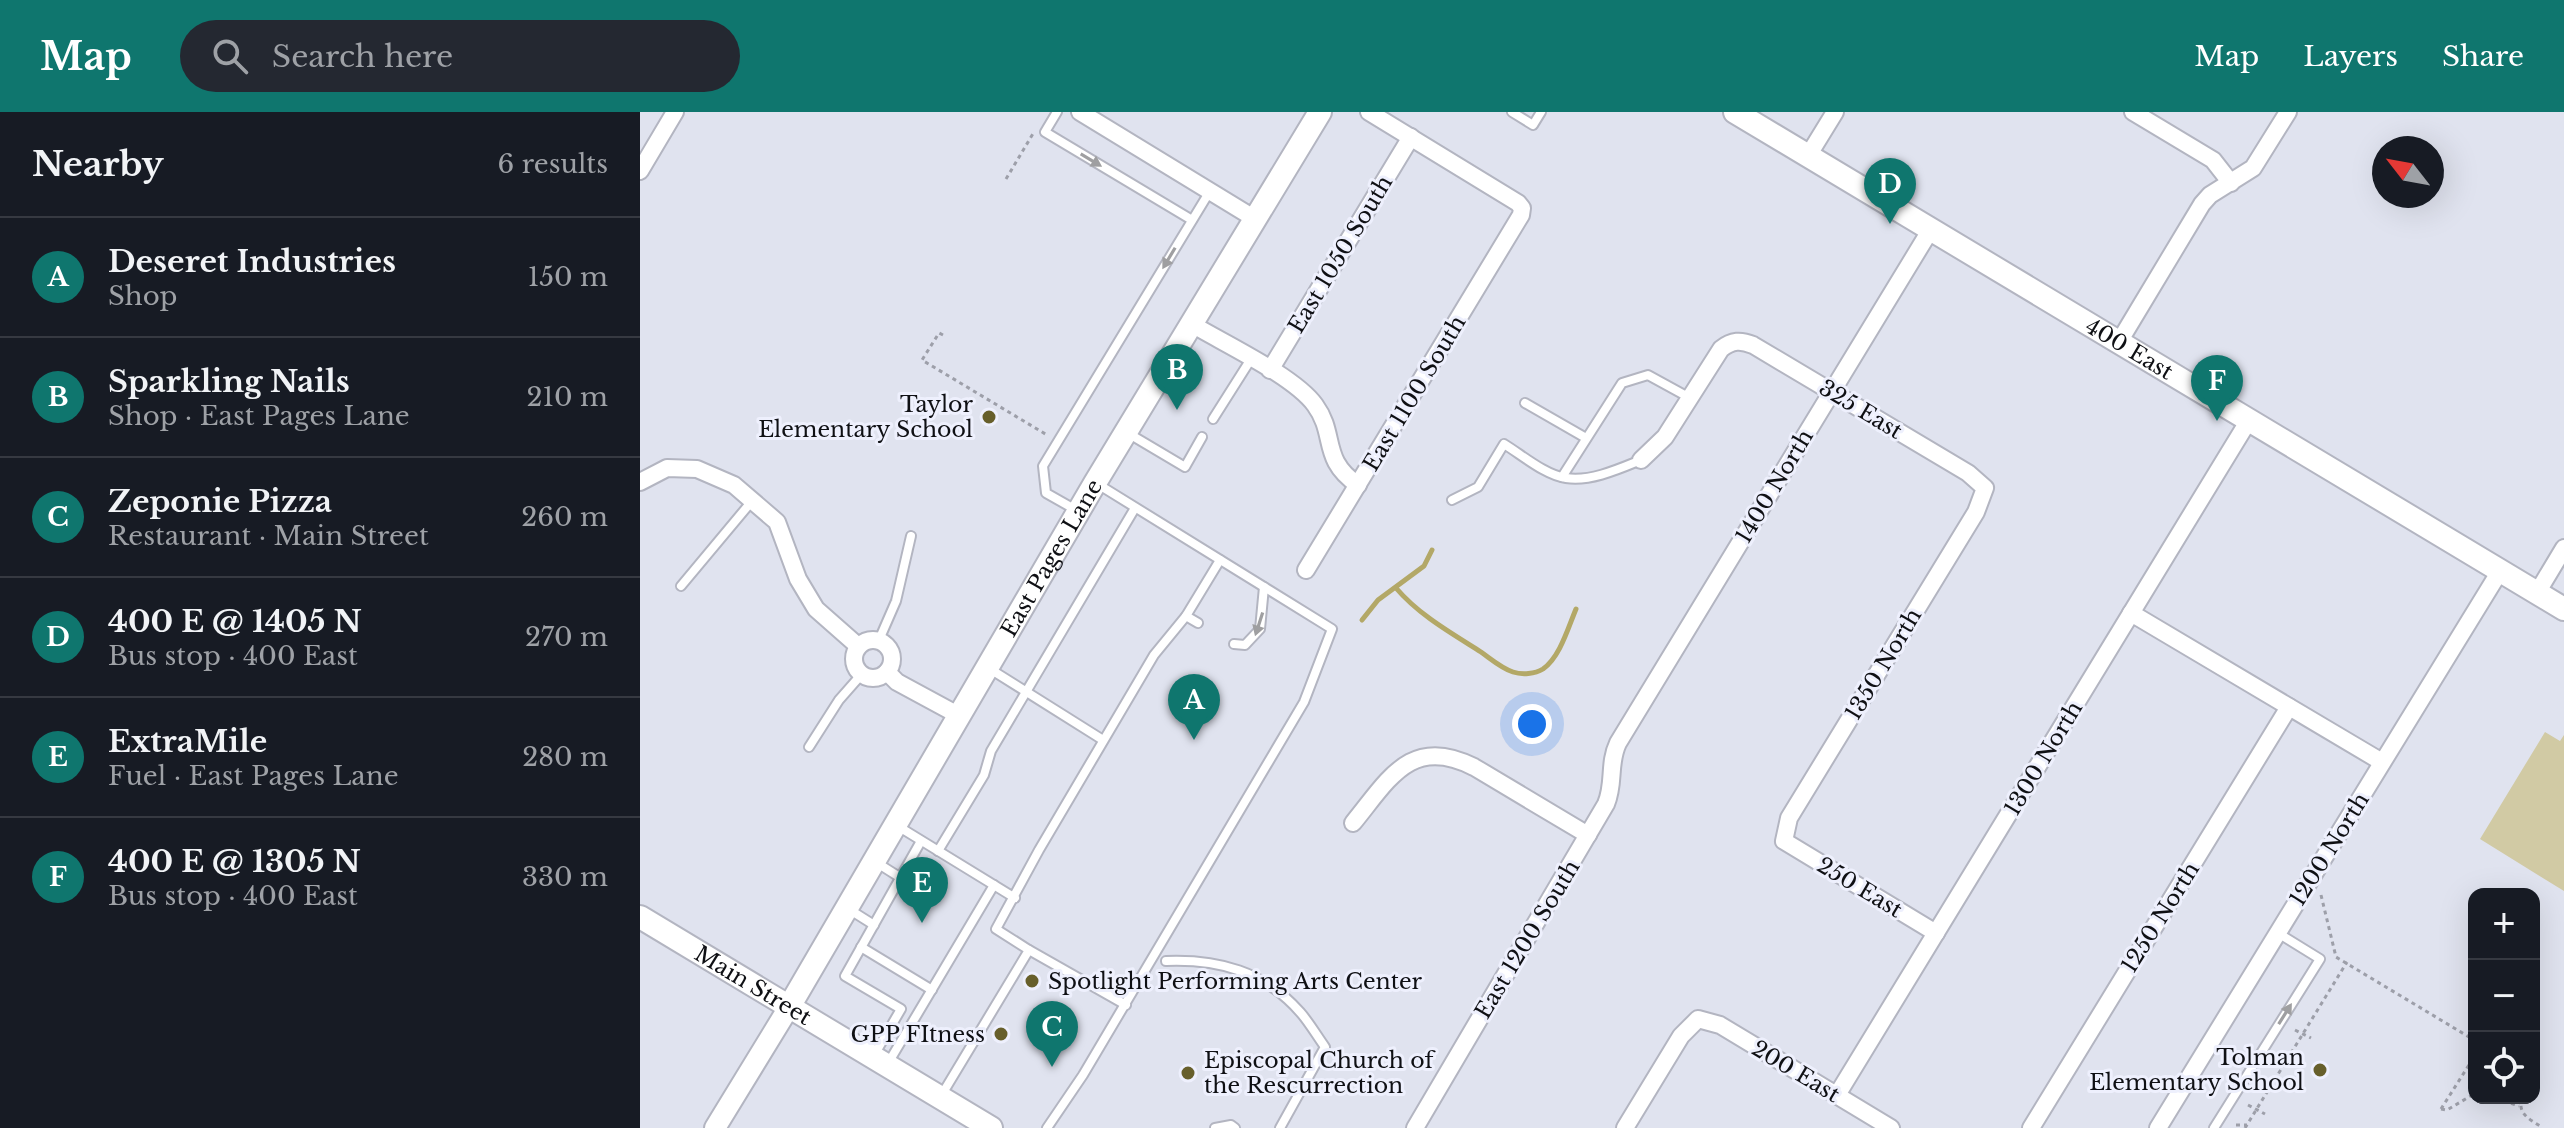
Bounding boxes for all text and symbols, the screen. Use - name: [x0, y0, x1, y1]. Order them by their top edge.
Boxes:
- search box: [180, 20, 740, 92]
- text: Map: [40, 33, 132, 80]
- icon: search: [208, 34, 252, 78]
- text: Search here: [272, 38, 453, 75]
- text: Map: [2194, 39, 2259, 74]
- text: Layers: [2303, 39, 2398, 74]
- text: Share: [2442, 39, 2524, 74]
- north arrow: [2372, 136, 2444, 208]
- text: Nearby: [32, 143, 164, 185]
- text: 6 results: [497, 148, 608, 180]
- one-way arrow: [1080, 153, 1103, 167]
- pin: D: [1864, 158, 1916, 224]
- street label: East 1050 South: [1283, 170, 1398, 338]
- text: Deseret Industries: [108, 243, 396, 280]
- one-way arrow: [1163, 247, 1177, 269]
- text: A: [47, 261, 69, 293]
- text: 150 m: [528, 261, 608, 293]
- text: Shop: [108, 280, 177, 312]
- street label: East 1100 South: [1357, 310, 1472, 476]
- street label: 400 East: [2081, 312, 2178, 386]
- pin: B: [1151, 344, 1203, 410]
- pin: F: [2191, 355, 2243, 421]
- text: Sparkling Nails: [108, 363, 350, 400]
- street label: 325 East: [1814, 374, 1908, 445]
- text: B: [48, 381, 68, 413]
- text: 210 m: [526, 381, 608, 413]
- place label: Taylor Elementary School: [758, 391, 974, 443]
- text: Shop · East Pages Lane: [108, 400, 410, 432]
- marker: Taylor Elementary School: [980, 408, 998, 426]
- street label: 1400 North: [1730, 424, 1819, 548]
- street label: East Pages Lane: [995, 475, 1108, 642]
- text: Zeponie Pizza: [108, 483, 332, 520]
- text: C: [47, 501, 69, 533]
- text: 260 m: [521, 501, 608, 533]
- text: Restaurant · Main Street: [108, 520, 429, 552]
- text: 400 E @ 1405 N: [108, 603, 362, 640]
- street label: 1350 North: [1840, 604, 1927, 725]
- one-way arrow: [1252, 612, 1265, 636]
- text: D: [46, 621, 70, 653]
- text: 270 m: [525, 621, 608, 653]
- text: Bus stop · 400 East: [108, 640, 358, 672]
- pin: A: [1168, 674, 1220, 740]
- street label: 1300 North: [1999, 696, 2088, 820]
- your location: [1512, 704, 1552, 744]
- text: ExtraMile: [108, 723, 267, 760]
- text: E: [48, 741, 68, 773]
- text: 280 m: [522, 741, 608, 773]
- text: Fuel · East Pages Lane: [108, 760, 399, 792]
- street label: 1200 North: [2284, 788, 2375, 911]
- text: 400 E @ 1305 N: [108, 843, 361, 880]
- street label: 250 East: [1812, 852, 1908, 924]
- street label: East 1200 South: [1469, 855, 1586, 1024]
- pin: E: [896, 857, 948, 923]
- street label: 1250 North: [2116, 857, 2205, 978]
- text: F: [49, 861, 67, 893]
- text: 330 m: [522, 861, 608, 893]
- text: Bus stop · 400 East: [108, 880, 358, 912]
- map controls: [2468, 888, 2540, 1104]
- button: +: [2468, 888, 2540, 960]
- street label: Main Street: [690, 940, 817, 1031]
- button: −: [2468, 960, 2540, 1032]
- place label: Spotlight Performing Arts Center: [1048, 968, 1423, 995]
- marker: Spotlight Performing Arts Center: [1023, 972, 1041, 990]
- pin: C: [1026, 1001, 1078, 1067]
- one-way arrow: [2278, 1003, 2292, 1025]
- place label: GPP FItness: [850, 1021, 985, 1048]
- marker: GPP FItness: [992, 1025, 1010, 1043]
- button: locate: [2468, 1032, 2540, 1104]
- street label: 200 East: [1747, 1035, 1845, 1109]
- place label: Tolman Elementary School: [2089, 1044, 2304, 1096]
- place label: Episcopal Church of the Rescurrection: [1204, 1047, 1437, 1099]
- marker: Tolman Elementary School: [2311, 1061, 2329, 1079]
- marker: Episcopal Church of the Rescurrection: [1179, 1064, 1197, 1082]

